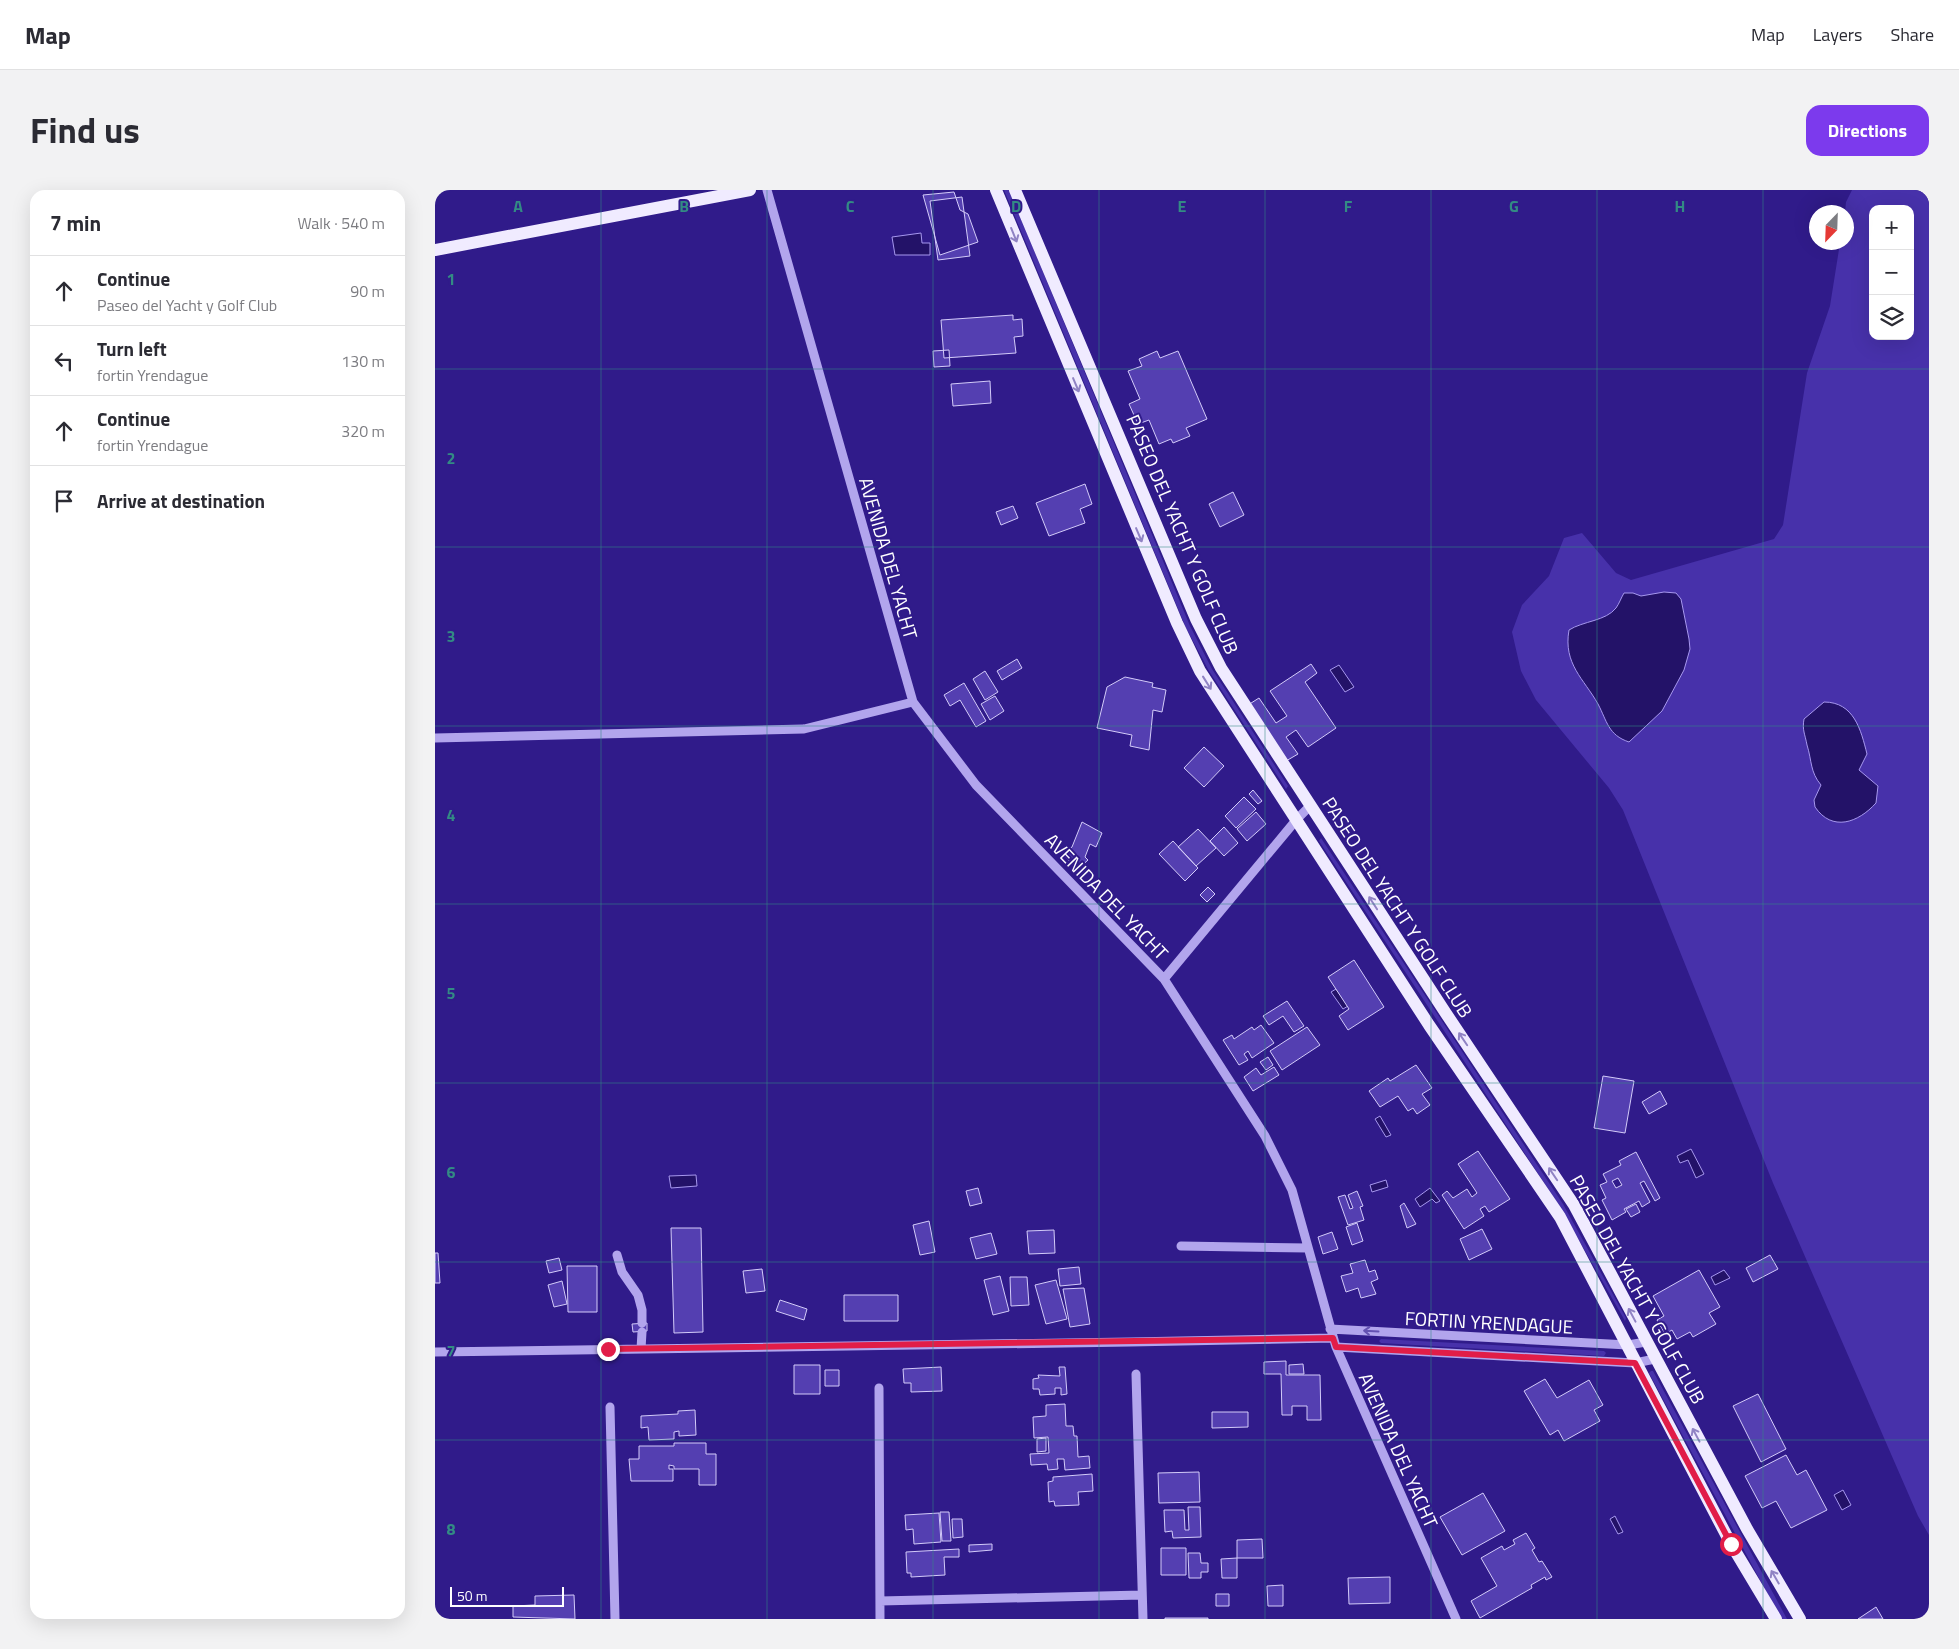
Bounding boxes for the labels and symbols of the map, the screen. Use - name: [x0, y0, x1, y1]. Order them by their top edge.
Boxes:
- text: A: [513, 194, 523, 218]
- text: B: [679, 194, 689, 218]
- text: C: [846, 194, 855, 218]
- text: D: [1011, 194, 1021, 218]
- text: E: [1178, 194, 1187, 218]
- text: F: [1344, 194, 1353, 218]
- text: G: [1509, 194, 1519, 218]
- text: H: [1675, 194, 1685, 218]
- north arrow: [1809, 205, 1854, 250]
- one-way arrow: [1010, 227, 1019, 242]
- text: 1: [447, 267, 455, 291]
- one-way arrow: [1072, 377, 1081, 392]
- street label: PASEO DEL YACHT Y GOLF CLUB: [1119, 410, 1247, 658]
- text: 2: [447, 446, 455, 470]
- street label: AVENIDA DEL YACHT: [852, 474, 926, 642]
- one-way arrow: [1135, 527, 1145, 542]
- text: 3: [447, 624, 455, 648]
- one-way arrow: [1202, 675, 1212, 689]
- street label: PASEO DEL YACHT Y GOLF CLUB: [1316, 791, 1480, 1023]
- text: 4: [447, 803, 456, 827]
- street label: AVENIDA DEL YACHT: [1039, 826, 1175, 966]
- one-way arrow: [1368, 896, 1378, 910]
- text: 5: [447, 981, 456, 1005]
- one-way arrow: [1458, 1032, 1468, 1046]
- text: 6: [447, 1160, 456, 1184]
- one-way arrow: [1548, 1167, 1558, 1181]
- street label: PASEO DEL YACHT Y GOLF CLUB: [1563, 1169, 1713, 1409]
- street label: FORTIN YRENDAGUE: [1404, 1303, 1574, 1341]
- one-way arrow: [1627, 1308, 1637, 1323]
- one-way arrow: [1363, 1327, 1379, 1336]
- route end: [597, 1338, 620, 1361]
- text: 7: [447, 1339, 455, 1363]
- street label: AVENIDA DEL YACHT: [1352, 1368, 1446, 1532]
- one-way arrow: [1691, 1428, 1700, 1443]
- text: 8: [447, 1517, 456, 1541]
- route start: [1720, 1533, 1743, 1556]
- one-way arrow: [1770, 1569, 1780, 1584]
- scale bar: [450, 1584, 564, 1607]

